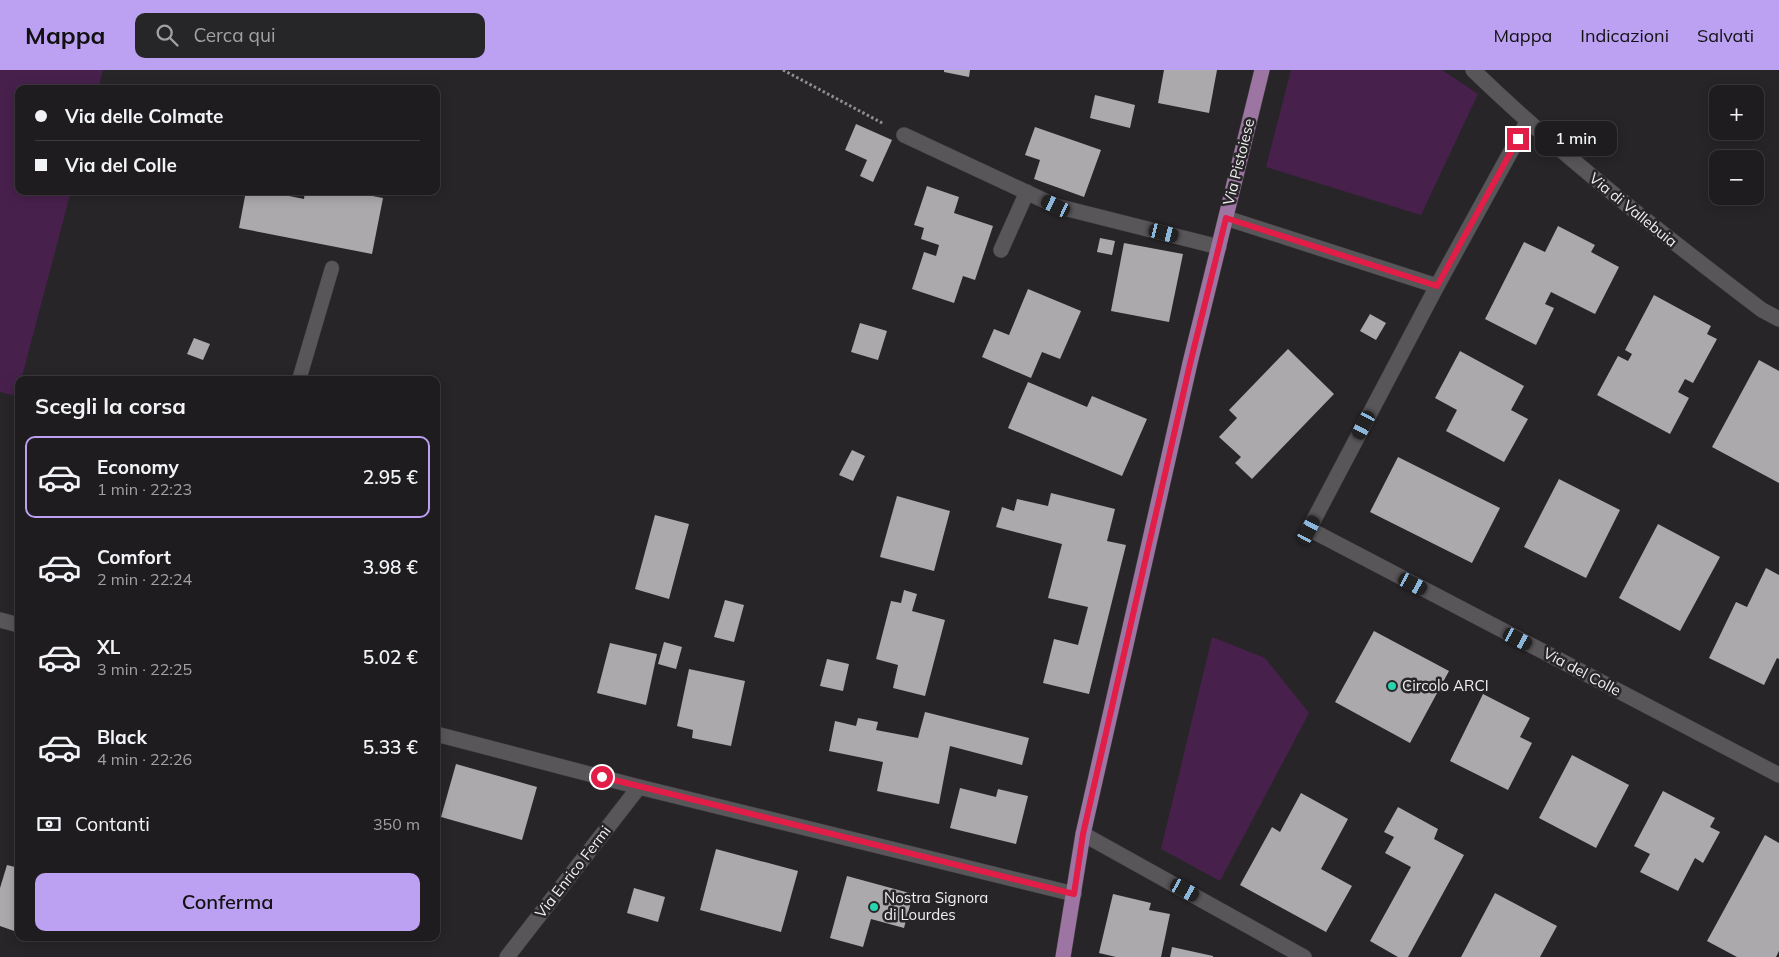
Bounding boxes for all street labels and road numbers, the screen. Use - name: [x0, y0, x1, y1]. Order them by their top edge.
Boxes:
- street label: Via Pistoiese: [1219, 117, 1258, 207]
- street label: Via di Vallebuia: [1586, 168, 1681, 251]
- street label: Via del Colle: [1540, 643, 1624, 700]
- street label: Via Enrico Fermi: [531, 822, 615, 922]

